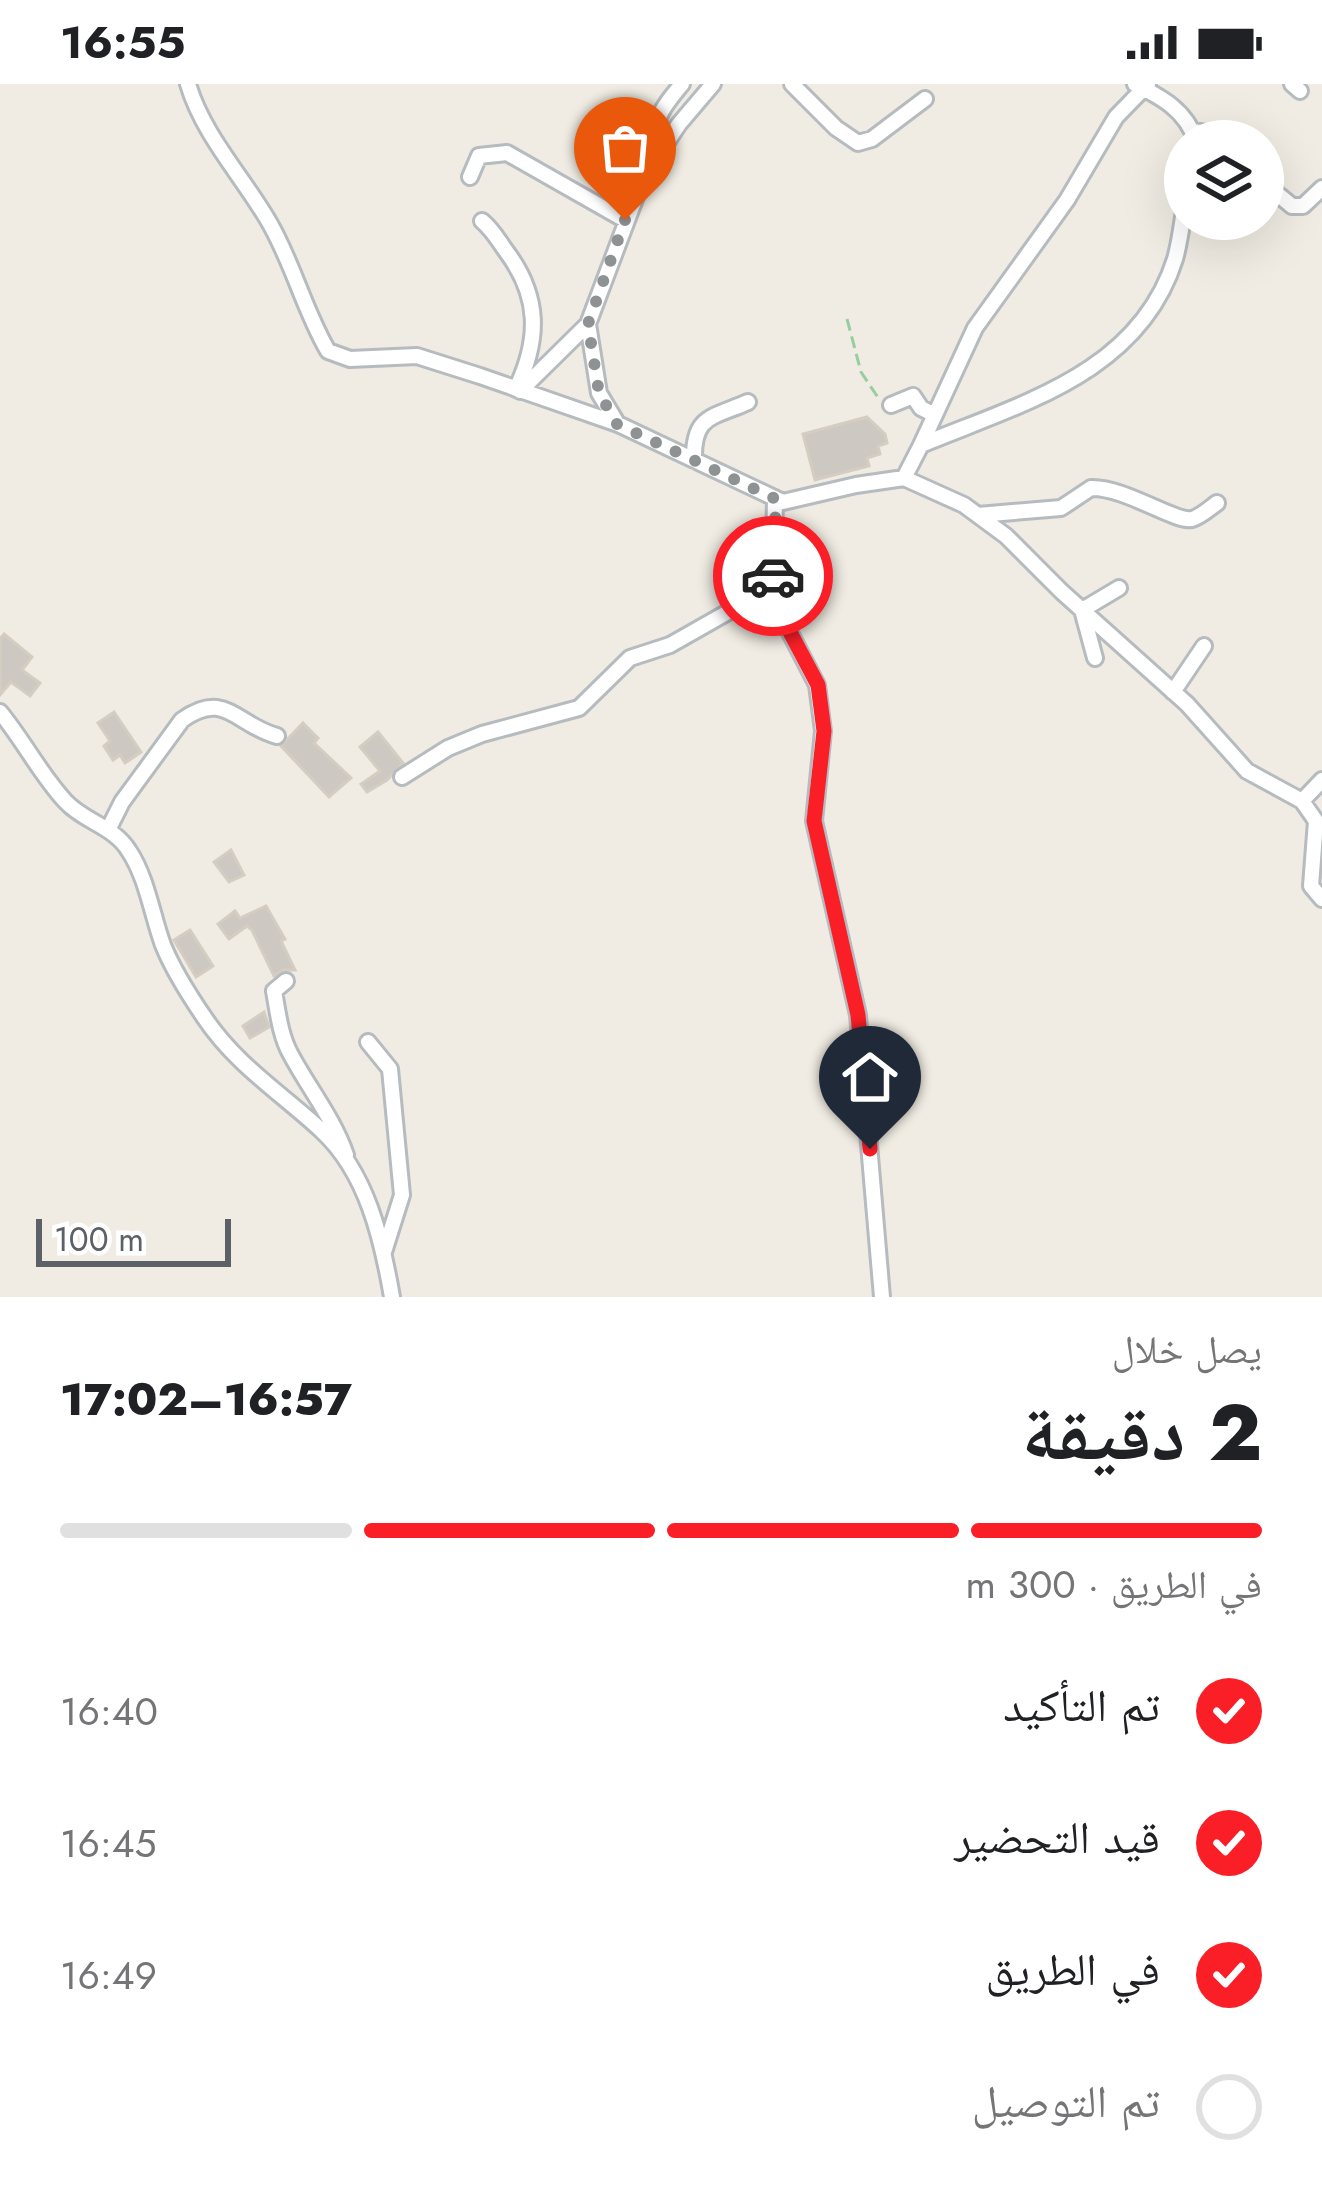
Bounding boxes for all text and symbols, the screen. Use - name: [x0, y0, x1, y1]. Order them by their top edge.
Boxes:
- text: 16:55: [60, 10, 186, 75]
- pin: [574, 97, 676, 220]
- icon: bag: [592, 115, 658, 181]
- map controls: [1164, 120, 1284, 240]
- button: layers: [1164, 120, 1284, 240]
- courier: [713, 516, 833, 636]
- icon: car: [740, 543, 806, 609]
- pin: [819, 1026, 921, 1149]
- icon: home: [837, 1044, 903, 1110]
- scale bar: [36, 1213, 231, 1266]
- text: 100 m: [54, 1216, 144, 1263]
- text: يصل خلال: [1112, 1321, 1262, 1378]
- text: 16:57–17:02: [60, 1367, 352, 1432]
- text: 2 دقيقة: [1022, 1377, 1262, 1489]
- text: في الطريق · 300 m: [966, 1556, 1262, 1613]
- text: تم التأكيد: [1003, 1673, 1160, 1738]
- icon: check: [1196, 1678, 1262, 1744]
- text: 16:40: [60, 1683, 158, 1740]
- text: قيد التحضير: [954, 1805, 1160, 1870]
- icon: check: [1196, 1810, 1262, 1876]
- text: 16:45: [60, 1815, 156, 1872]
- text: في الطريق: [986, 1937, 1160, 2002]
- icon: check: [1196, 1942, 1262, 2008]
- text: 16:49: [60, 1947, 157, 2004]
- text: تم التوصيل: [972, 2069, 1160, 2134]

